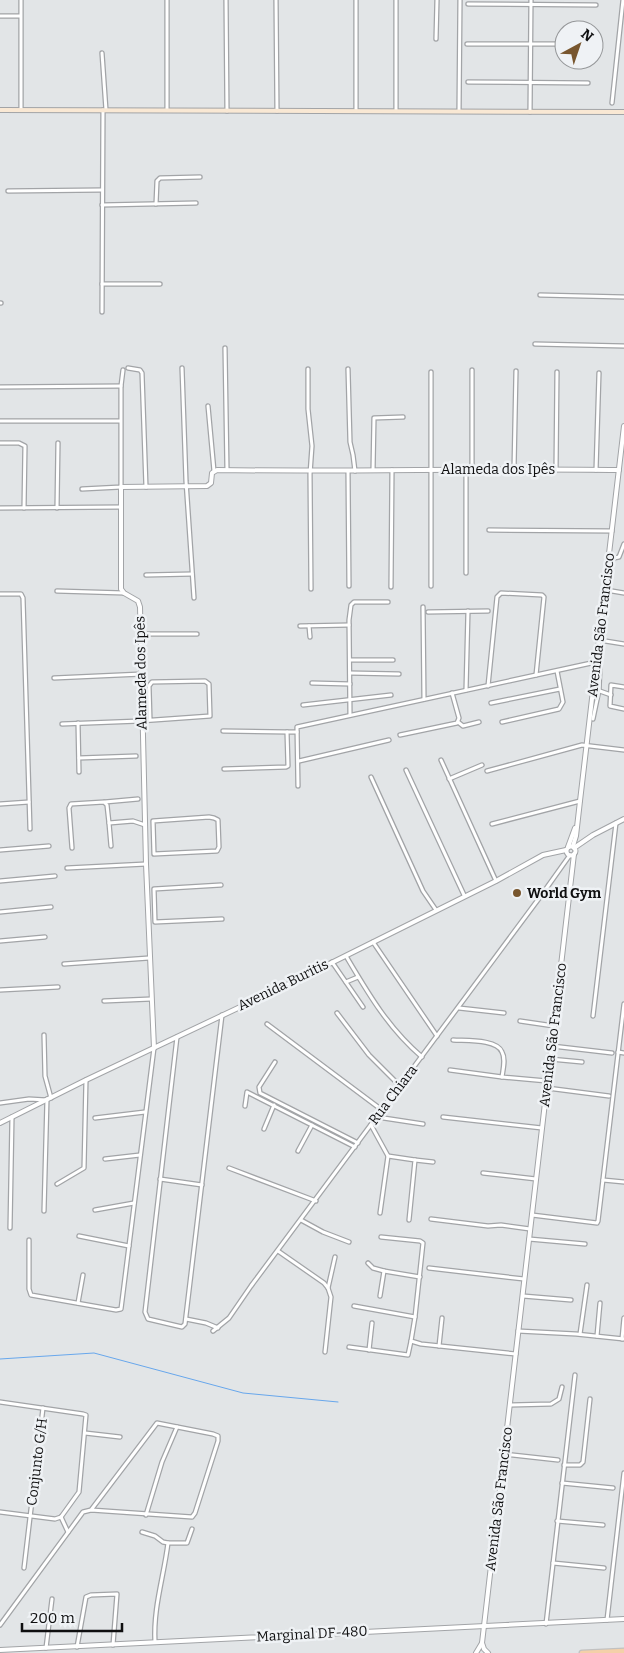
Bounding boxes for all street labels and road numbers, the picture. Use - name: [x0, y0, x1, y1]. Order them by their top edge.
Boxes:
- street label: Alameda dos Ipês: [441, 461, 555, 478]
- street label: Avenida São Francisco: [584, 552, 618, 698]
- street label: Alameda dos Ipês: [132, 616, 150, 730]
- street label: Avenida Buritis: [235, 956, 331, 1014]
- street label: Avenida São Francisco: [536, 962, 570, 1108]
- street label: Rua Chiara: [365, 1061, 421, 1128]
- street label: Conjunto G/H: [23, 1417, 51, 1507]
- street label: Avenida São Francisco: [482, 1426, 516, 1572]
- street label: Marginal DF-480: [256, 1623, 368, 1645]

